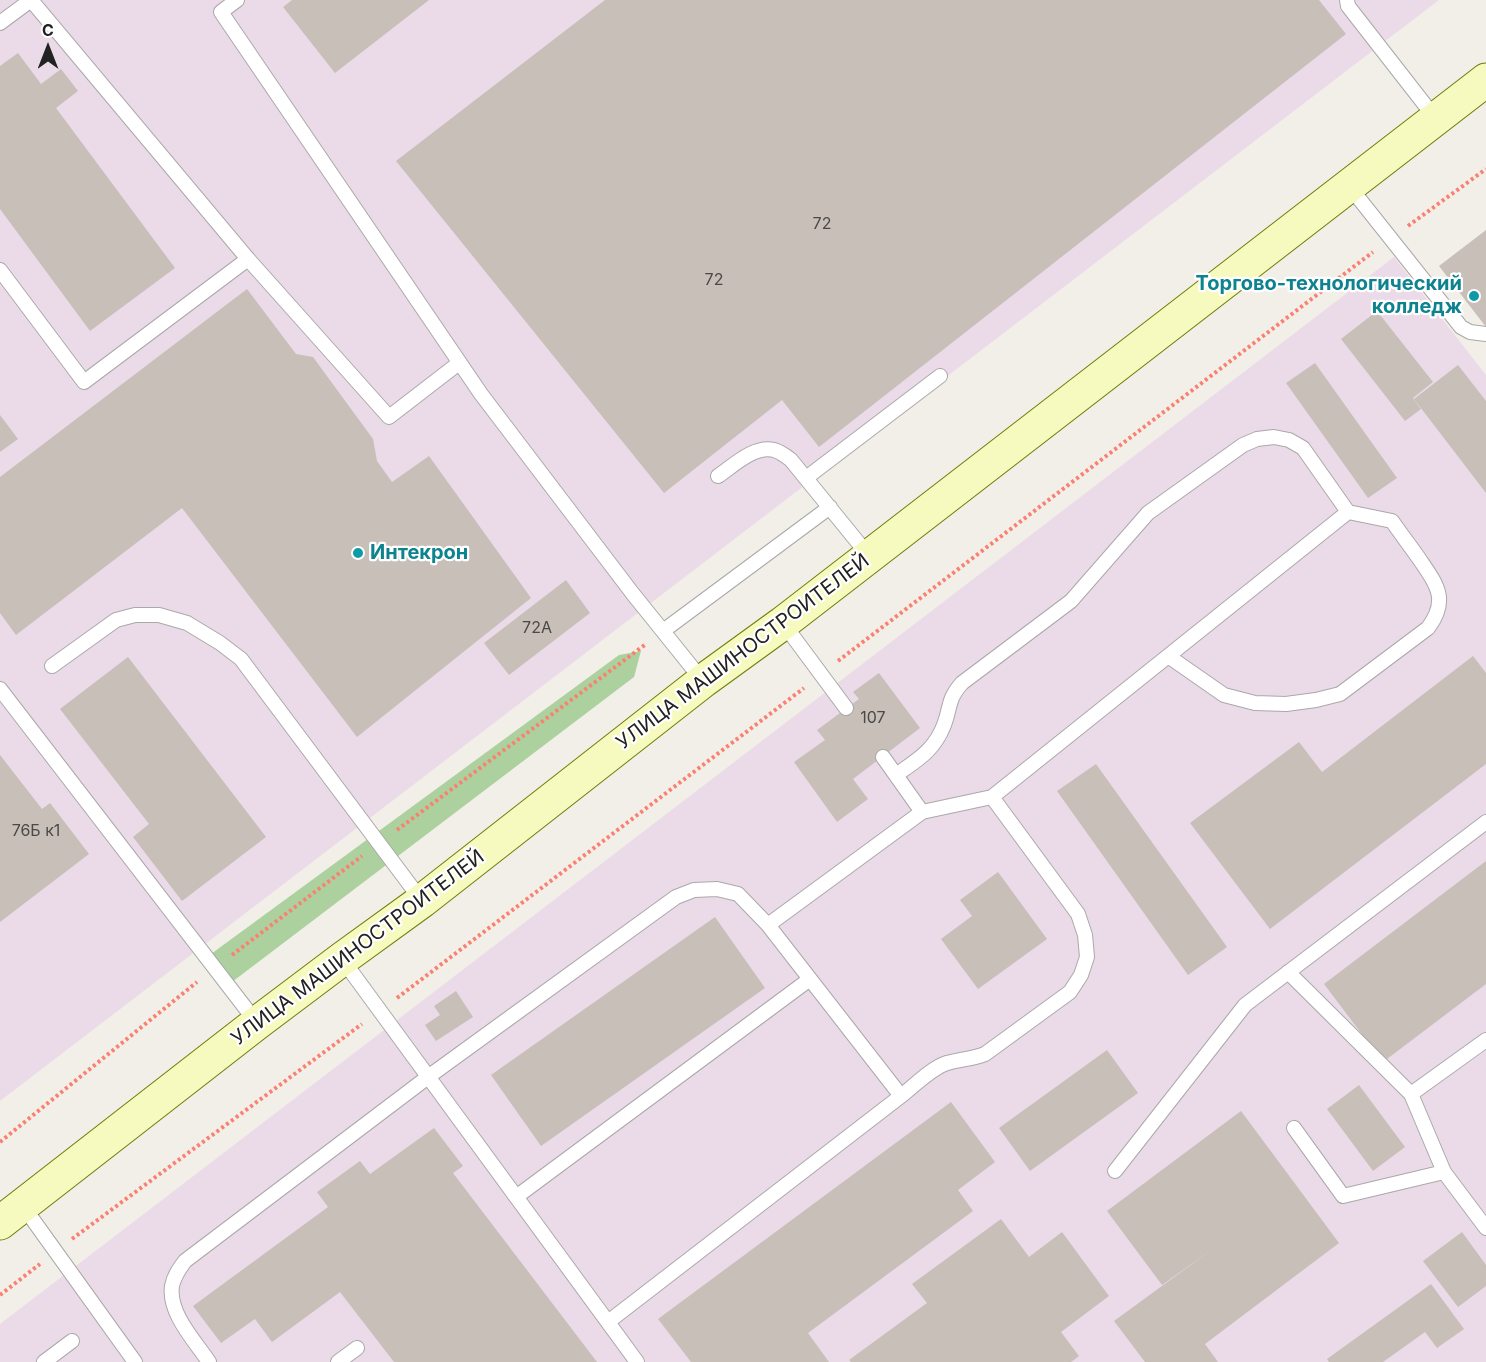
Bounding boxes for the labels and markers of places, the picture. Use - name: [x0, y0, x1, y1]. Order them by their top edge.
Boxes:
- place label: Торгово-технологический колледж: [1196, 272, 1462, 319]
- marker: Торгово-технологический колледж: [1467, 289, 1481, 303]
- place label: Интекрон: [370, 541, 468, 565]
- marker: Интекрон: [351, 546, 365, 560]

